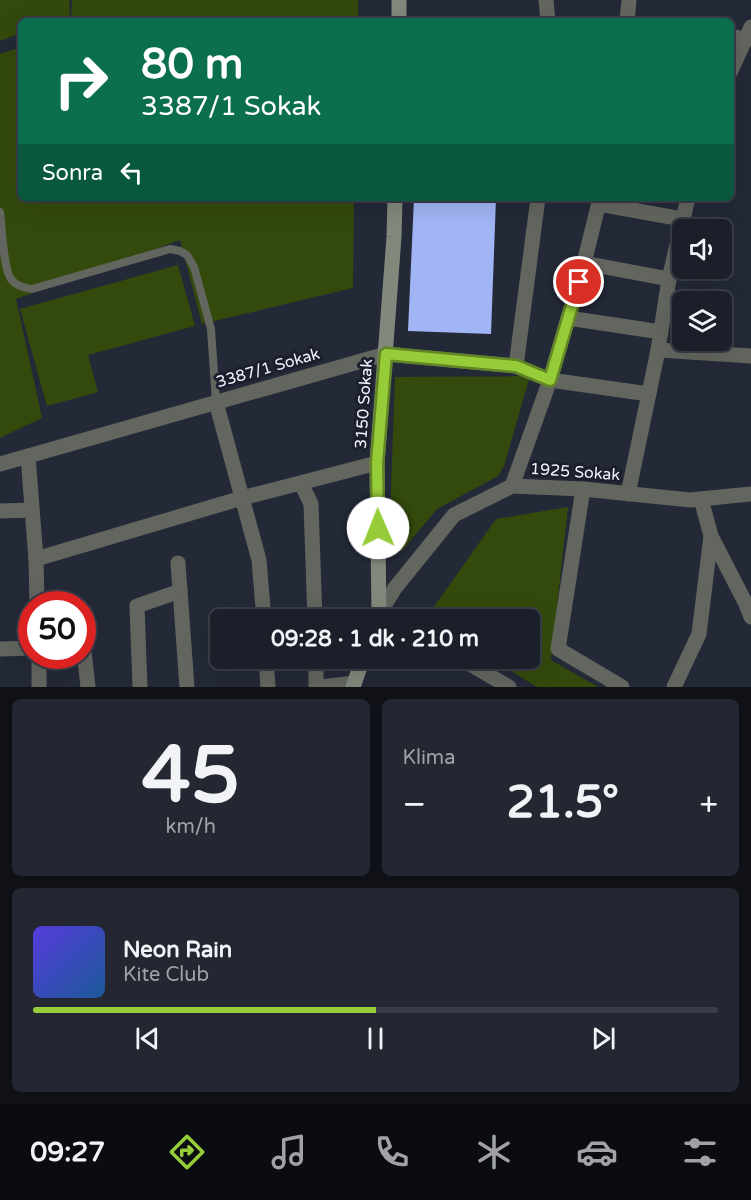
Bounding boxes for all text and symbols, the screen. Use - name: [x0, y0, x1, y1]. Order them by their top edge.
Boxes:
- text: 80 m: [141, 39, 243, 90]
- icon: right: [42, 42, 120, 120]
- text: 3387/1 Sokak: [141, 90, 321, 123]
- icon: left: [115, 156, 148, 189]
- text: Sonra: [42, 160, 103, 186]
- map controls: [672, 219, 732, 351]
- button: sound: [672, 219, 732, 279]
- pin: [553, 256, 604, 307]
- icon: arrive: [562, 265, 595, 298]
- button: layers: [672, 291, 732, 351]
- street label: 3387/1 Sokak: [214, 344, 322, 392]
- street label: 3150 Sokak: [351, 358, 377, 450]
- street label: 1925 Sokak: [529, 459, 621, 485]
- position arrow: [346, 496, 410, 560]
- speed limit sign: 50: [18, 591, 96, 669]
- text: 09:28 · 1 dk · 210 m: [271, 626, 479, 652]
- text: 45: [142, 729, 240, 823]
- text: Klima: [403, 746, 455, 770]
- text: 21.5°: [506, 776, 619, 830]
- text: −: [403, 785, 426, 824]
- text: +: [699, 785, 718, 824]
- text: km/h: [166, 815, 216, 839]
- text: Neon Rain: [123, 937, 232, 963]
- text: Kite Club: [123, 963, 209, 987]
- icon: previous: [131, 1022, 164, 1055]
- icon: pause: [359, 1022, 392, 1055]
- icon: next: [587, 1022, 620, 1055]
- icon: directions: [166, 1131, 208, 1173]
- icon: music: [268, 1131, 310, 1173]
- icon: phone: [371, 1131, 413, 1173]
- icon: climate: [473, 1131, 515, 1173]
- icon: car: [576, 1131, 618, 1173]
- icon: filters: [679, 1131, 721, 1173]
- text: 09:27: [30, 1136, 105, 1169]

